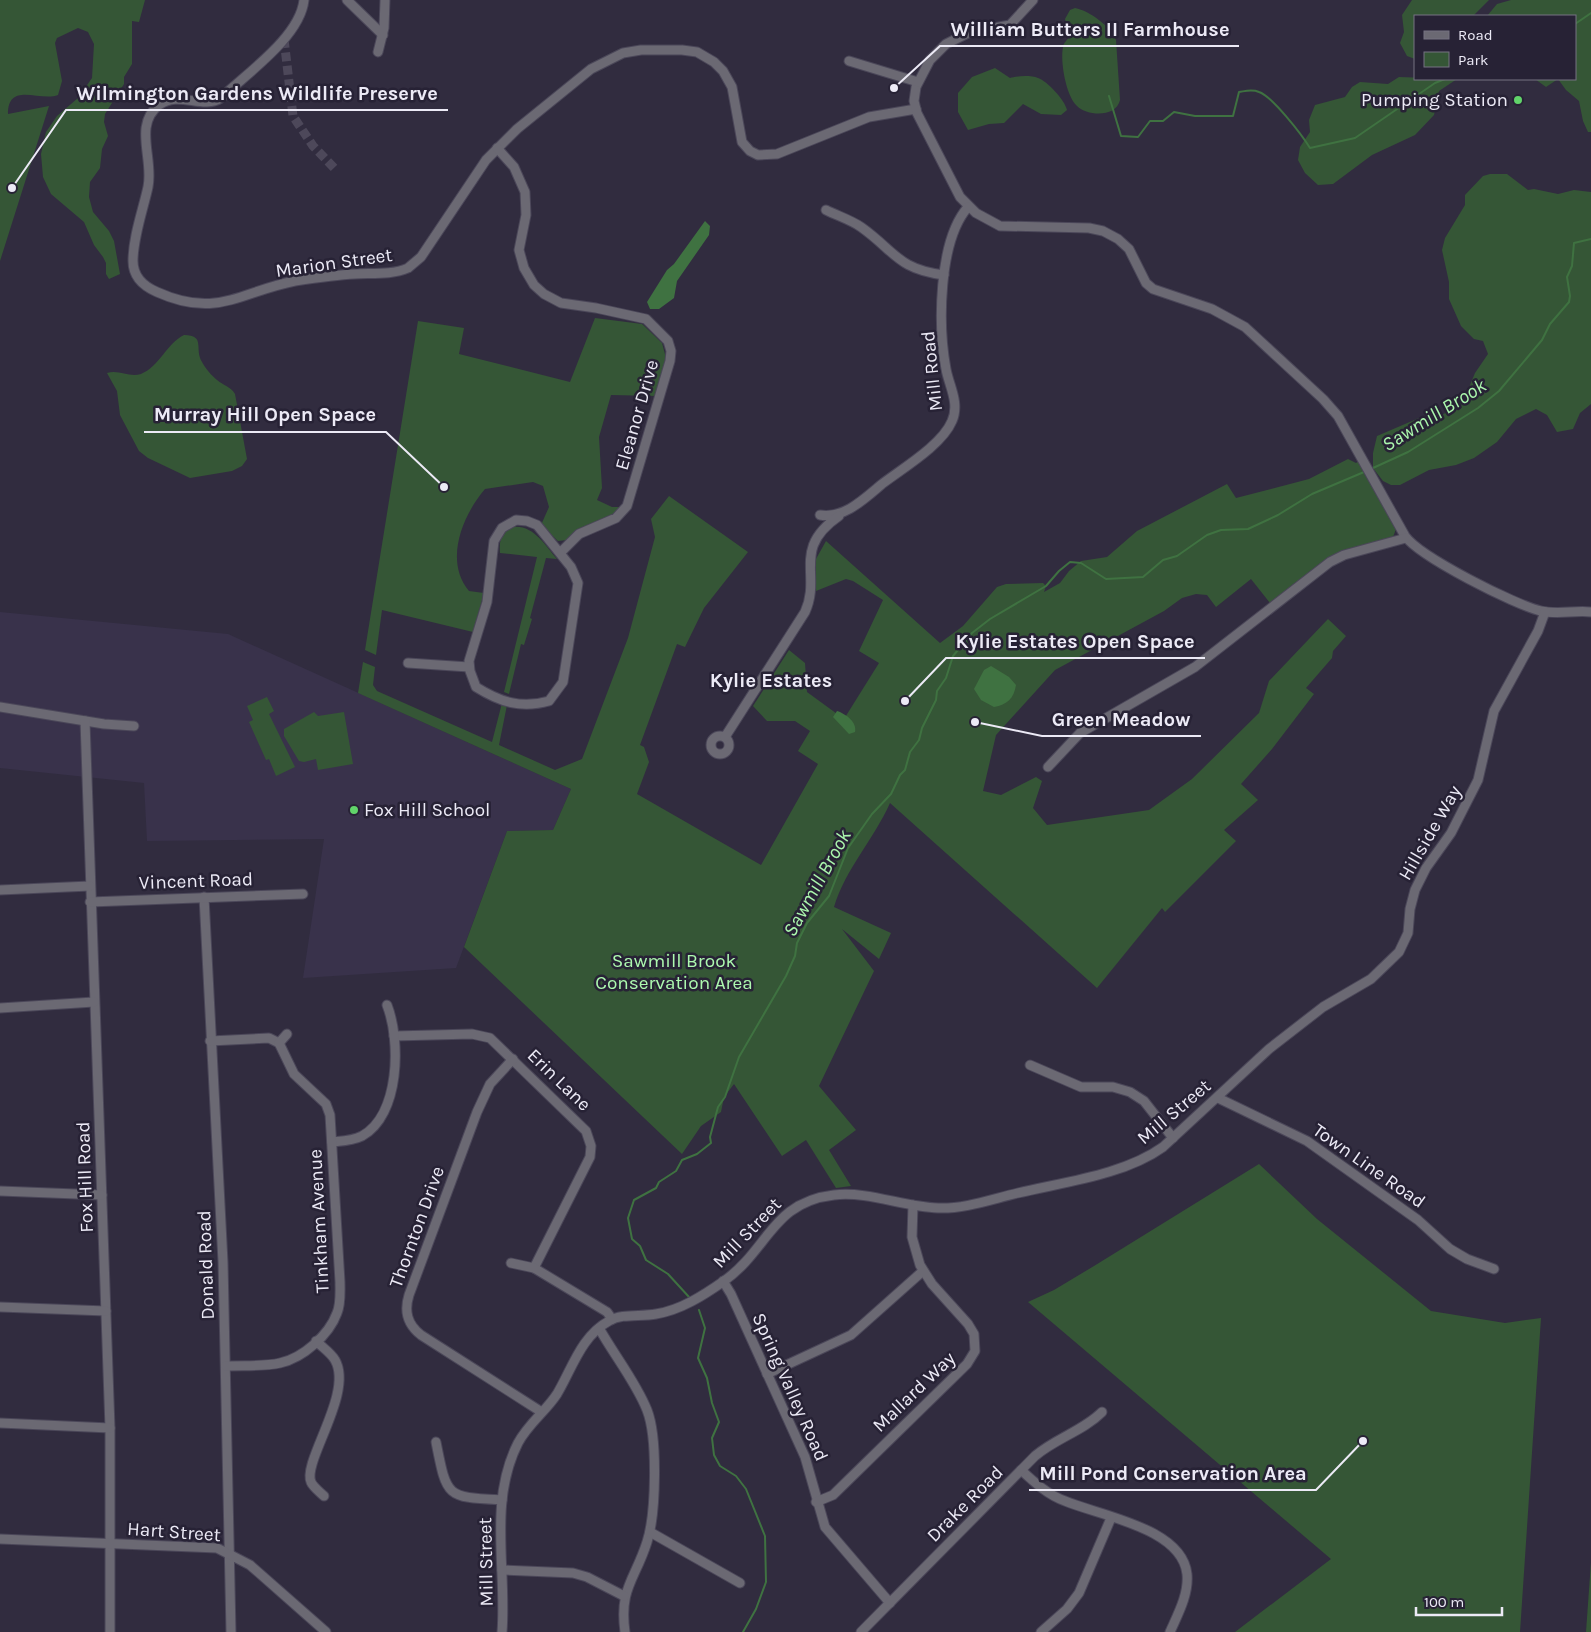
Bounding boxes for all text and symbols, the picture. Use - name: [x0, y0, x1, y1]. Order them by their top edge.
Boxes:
- callout: William Butters II Farmhouse: [940, 11, 1239, 46]
- legend: [1414, 15, 1576, 80]
- text: William Butters II Farmhouse: [951, 18, 1230, 41]
- text: Road: [1458, 26, 1493, 44]
- text: Park: [1458, 51, 1488, 69]
- callout: Wilmington Gardens Wildlife Preserve: [66, 75, 448, 110]
- text: Wilmington Gardens Wildlife Preserve: [76, 82, 438, 105]
- place label: Pumping Station: [1361, 89, 1508, 111]
- marker: Pumping Station: [1512, 94, 1524, 106]
- street label: Marion Street: [274, 244, 394, 282]
- street label: Mill Road: [917, 330, 947, 412]
- street label: Eleanor Drive: [611, 357, 663, 473]
- water label: Sawmill Brook: [1378, 373, 1491, 456]
- callout: Murray Hill Open Space: [144, 397, 386, 432]
- text: Murray Hill Open Space: [154, 403, 376, 426]
- callout: Kylie Estates Open Space: [946, 623, 1205, 658]
- text: Kylie Estates Open Space: [955, 630, 1195, 653]
- district label: Kylie Estates: [710, 669, 832, 692]
- callout: Green Meadow: [1042, 701, 1201, 736]
- text: Green Meadow: [1052, 708, 1190, 731]
- street label: Hillside Way: [1394, 782, 1466, 884]
- place label: Fox Hill School: [364, 799, 490, 821]
- marker: Fox Hill School: [348, 804, 360, 816]
- water label: Sawmill Brook: [778, 825, 856, 940]
- street label: Vincent Road: [139, 868, 253, 894]
- park label: Sawmill Brook Conservation Area: [595, 950, 753, 994]
- street label: Erin Lane: [523, 1044, 595, 1116]
- street label: Mill Street: [1133, 1075, 1215, 1149]
- street label: Town Line Road: [1309, 1119, 1429, 1213]
- street label: Fox Hill Road: [72, 1121, 98, 1233]
- street label: Tinkham Avenue: [304, 1148, 334, 1294]
- street label: Thornton Drive: [385, 1163, 449, 1291]
- street label: Mill Street: [708, 1193, 786, 1273]
- street label: Donald Road: [193, 1210, 219, 1320]
- street label: Spring Valley Road: [747, 1310, 833, 1464]
- street label: Mallard Way: [868, 1347, 960, 1437]
- callout: Mill Pond Conservation Area: [1029, 1455, 1316, 1490]
- street label: Drake Road: [922, 1461, 1008, 1547]
- text: Mill Pond Conservation Area: [1039, 1462, 1307, 1485]
- street label: Mill Street: [474, 1517, 498, 1607]
- street label: Hart Street: [126, 1518, 222, 1546]
- scale bar: [1416, 1584, 1502, 1616]
- text: 100 m: [1424, 1593, 1464, 1611]

